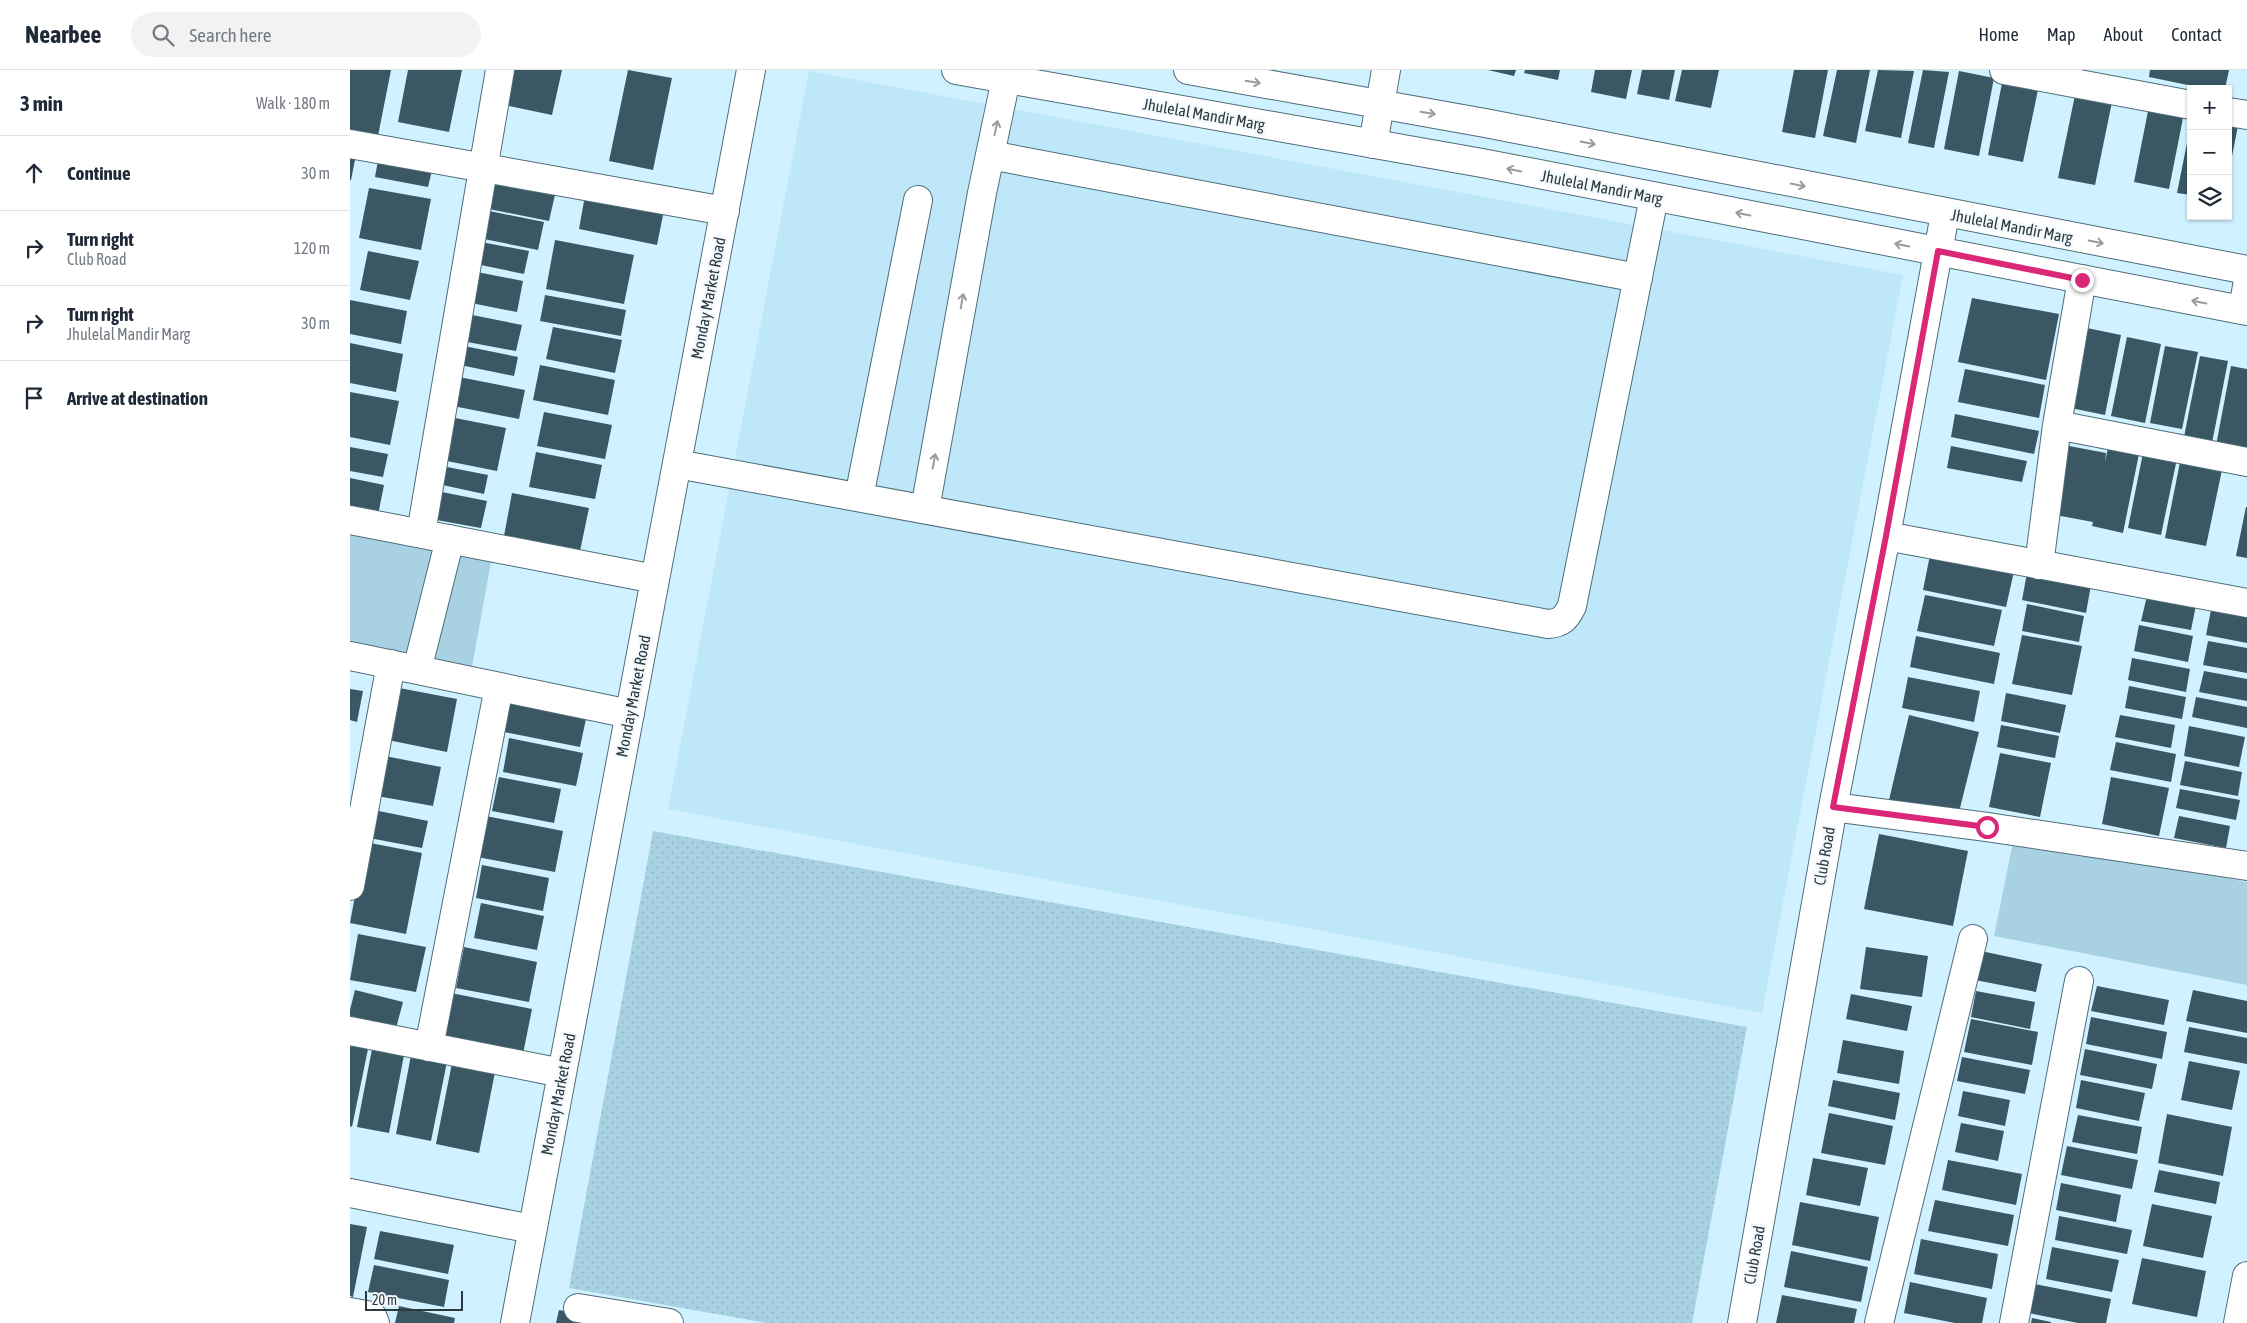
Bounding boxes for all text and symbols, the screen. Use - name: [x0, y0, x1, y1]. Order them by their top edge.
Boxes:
- search box: [131, 12, 481, 57]
- text: Nearbee: [25, 21, 101, 48]
- icon: search: [149, 21, 177, 49]
- text: Search here: [189, 24, 271, 46]
- text: Home: [1979, 24, 2019, 45]
- text: Map: [2047, 24, 2076, 45]
- text: About: [2104, 24, 2143, 45]
- text: Contact: [2171, 24, 2222, 45]
- one-way arrow: [1245, 77, 1261, 87]
- map controls: [2187, 85, 2232, 220]
- button: +: [2187, 85, 2232, 130]
- text: 3 min: [20, 91, 63, 115]
- text: Walk · 180 m: [256, 94, 330, 112]
- street label: Jhulelal Mandir Marg: [1141, 94, 1266, 135]
- one-way arrow: [1420, 109, 1436, 118]
- one-way arrow: [991, 121, 1001, 137]
- button: −: [2187, 130, 2232, 175]
- one-way arrow: [1579, 139, 1595, 149]
- icon: ahead: [20, 159, 48, 187]
- text: Continue: [67, 162, 131, 184]
- text: 30 m: [301, 164, 330, 182]
- one-way arrow: [1507, 164, 1523, 174]
- street label: Jhulelal Mandir Marg: [1539, 166, 1664, 209]
- button: layers: [2187, 175, 2232, 220]
- one-way arrow: [1790, 181, 1806, 190]
- street label: Jhulelal Mandir Marg: [1949, 205, 2074, 248]
- one-way arrow: [1735, 209, 1751, 218]
- text: Turn right: [67, 228, 134, 250]
- icon: right: [20, 234, 48, 262]
- street label: Monday Market Road: [687, 235, 730, 361]
- one-way arrow: [2087, 238, 2103, 247]
- text: 120 m: [294, 239, 330, 257]
- one-way arrow: [1894, 239, 1910, 249]
- text: Club Road: [67, 250, 127, 268]
- route end: [2071, 269, 2094, 292]
- one-way arrow: [958, 293, 968, 309]
- one-way arrow: [2192, 296, 2208, 306]
- text: Turn right: [67, 303, 134, 325]
- icon: right: [20, 309, 48, 337]
- text: 30 m: [301, 314, 330, 332]
- text: Jhulelal Mandir Marg: [67, 325, 190, 343]
- icon: arrive: [20, 384, 48, 412]
- text: Arrive at destination: [67, 387, 208, 409]
- one-way arrow: [929, 453, 939, 469]
- street label: Monday Market Road: [612, 633, 655, 759]
- route start: [1976, 816, 1999, 839]
- street label: Club Road: [1810, 825, 1838, 887]
- street label: Monday Market Road: [537, 1031, 580, 1157]
- street label: Club Road: [1740, 1224, 1768, 1286]
- scale bar: [365, 1288, 462, 1311]
- text: 20 m: [372, 1292, 397, 1308]

